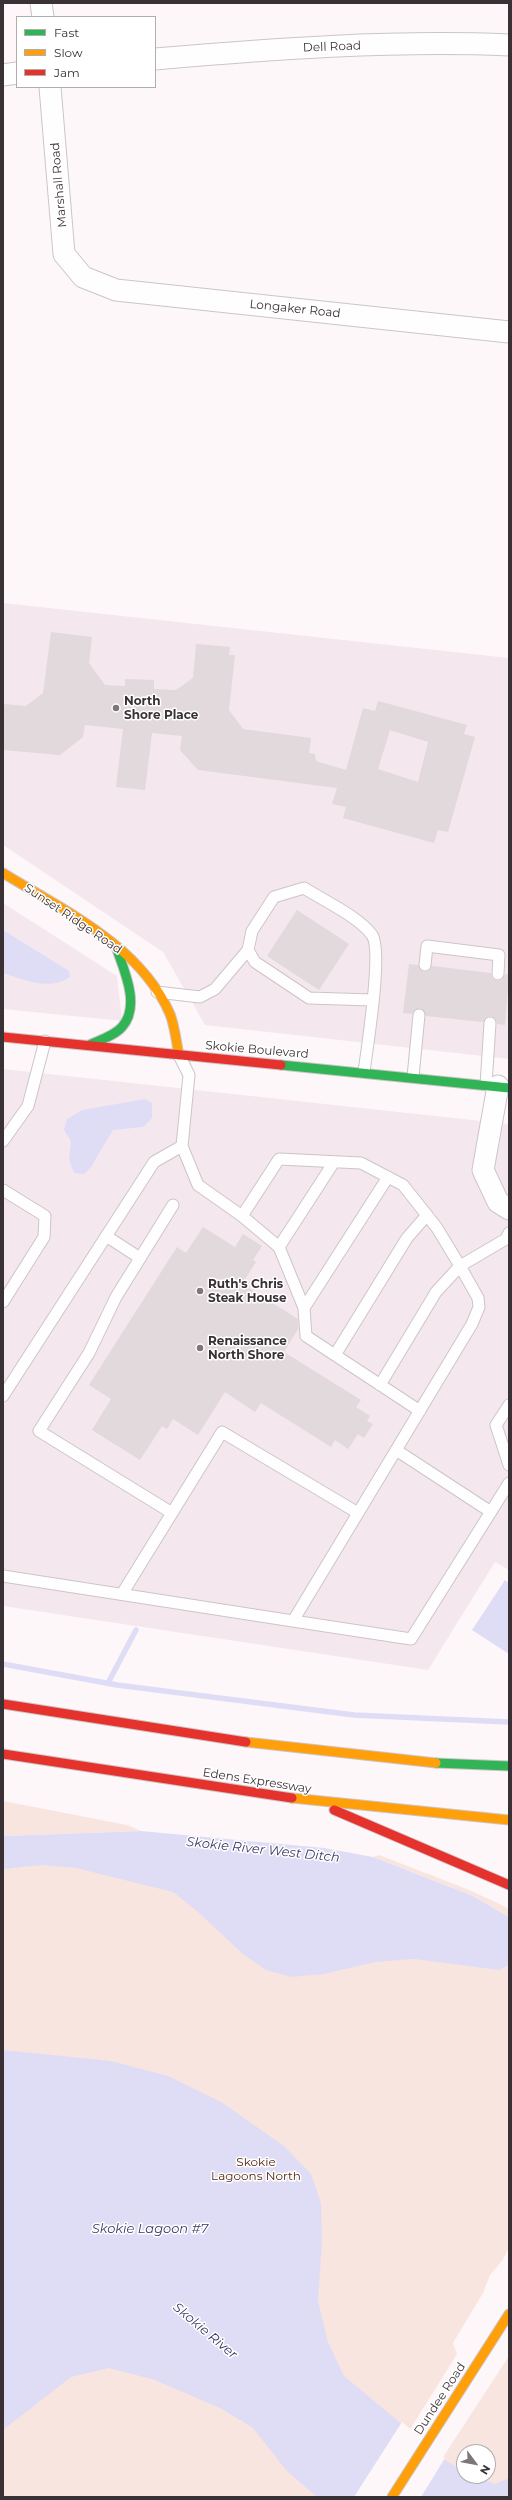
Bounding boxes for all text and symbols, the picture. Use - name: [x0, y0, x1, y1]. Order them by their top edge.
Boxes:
- legend: [16, 16, 156, 88]
- text: Fast: [54, 25, 79, 40]
- street label: Dell Road: [303, 39, 361, 55]
- text: Slow: [54, 45, 83, 60]
- text: Jam: [54, 65, 80, 80]
- street label: Marshall Road: [48, 142, 70, 228]
- street label: Longaker Road: [249, 297, 341, 321]
- place label: North Shore Place: [124, 694, 198, 722]
- marker: North Shore Place: [111, 703, 121, 713]
- street label: Sunset Ridge Road: [21, 881, 125, 957]
- street label: Skokie Boulevard: [205, 1038, 309, 1062]
- place label: Ruth's Chris Steak House: [208, 1277, 286, 1305]
- marker: Ruth's Chris Steak House: [195, 1286, 205, 1296]
- place label: Renaissance North Shore: [208, 1334, 287, 1362]
- marker: Renaissance North Shore: [195, 1343, 205, 1353]
- street label: Edens Expressway: [202, 1765, 312, 1797]
- water label: Skokie River West Ditch: [186, 1834, 340, 1866]
- park label: Skokie Lagoons North: [211, 2155, 301, 2183]
- water label: Skokie Lagoon #7: [92, 2221, 208, 2237]
- water label: Skokie River: [170, 2300, 240, 2362]
- street label: Dundee Road: [411, 2360, 469, 2438]
- north arrow: [456, 2444, 496, 2484]
- text: N: [477, 2462, 494, 2477]

